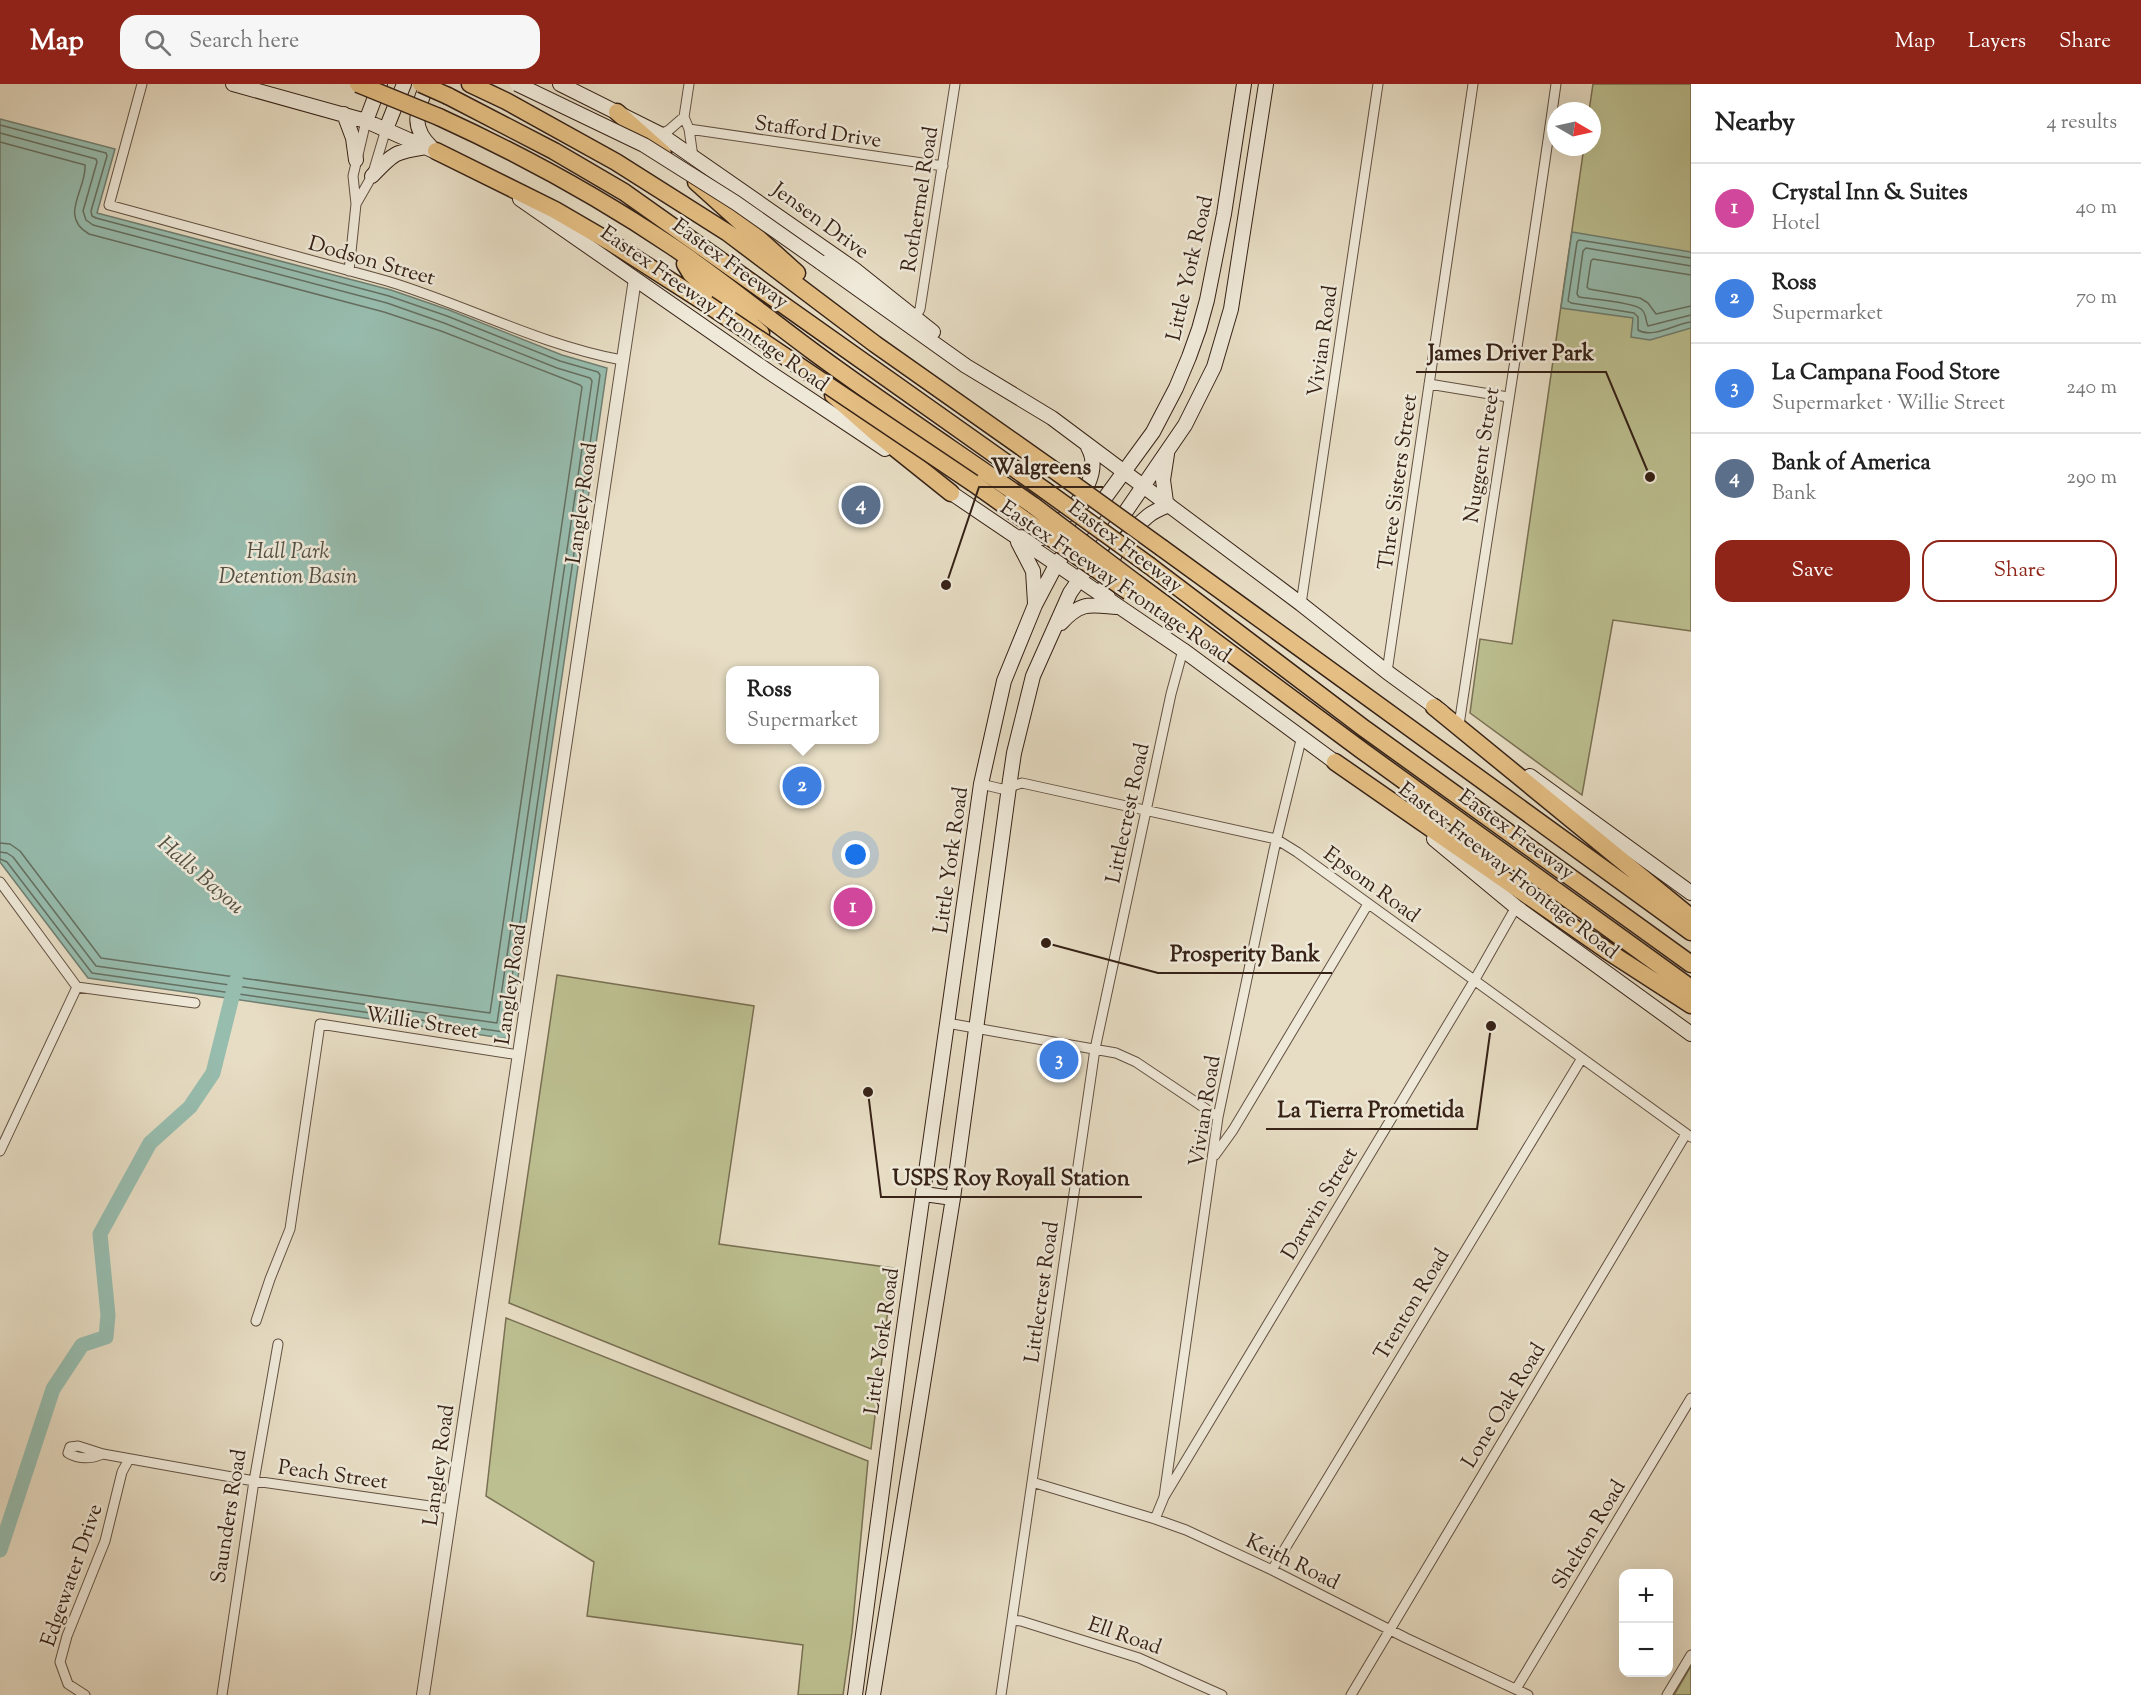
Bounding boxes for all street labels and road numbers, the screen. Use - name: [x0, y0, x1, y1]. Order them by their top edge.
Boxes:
- street label: Stafford Drive: [752, 109, 883, 157]
- street label: Rothermel Road: [895, 124, 947, 274]
- street label: Jensen Drive: [764, 175, 875, 267]
- street label: Little York Road: [1160, 193, 1222, 344]
- street label: Eastex Freeway: [665, 212, 795, 317]
- street label: Eastex Freeway Frontage Road: [593, 219, 834, 400]
- street label: Dodson Street: [304, 229, 438, 294]
- street label: Vivian Road: [1301, 283, 1347, 399]
- street label: Nuggent Street: [1457, 385, 1508, 525]
- street label: Three Sisters Street: [1372, 392, 1426, 572]
- street label: Langley Road: [560, 441, 606, 566]
- street label: Eastex Freeway Frontage Road: [993, 494, 1236, 671]
- street label: Eastex Freeway: [1061, 494, 1189, 601]
- street label: Littlecrest Road: [1099, 740, 1158, 886]
- street label: Eastex Freeway Frontage Road: [1391, 776, 1625, 967]
- street label: Eastex Freeway: [1451, 783, 1581, 888]
- street label: Little York Road: [927, 785, 977, 936]
- street label: Epsom Road: [1316, 840, 1426, 931]
- street label: Langley Road: [489, 922, 535, 1047]
- street label: Willie Street: [363, 1000, 480, 1048]
- street label: Vivian Road: [1182, 1053, 1230, 1169]
- street label: Darwin Street: [1275, 1142, 1366, 1266]
- street label: Littlecrest Road: [1018, 1219, 1068, 1365]
- street label: Trenton Road: [1368, 1243, 1458, 1367]
- street label: Little York Road: [858, 1266, 908, 1417]
- street label: Lone Oak Road: [1455, 1338, 1554, 1474]
- street label: Langley Road: [417, 1403, 463, 1528]
- street label: Saunders Road: [205, 1447, 255, 1586]
- street label: Peach Street: [276, 1453, 390, 1499]
- street label: Shelton Road: [1545, 1475, 1634, 1595]
- street label: Edgewater Drive: [34, 1500, 111, 1651]
- street label: Keith Road: [1240, 1527, 1344, 1598]
- street label: Ell Road: [1083, 1610, 1165, 1664]

